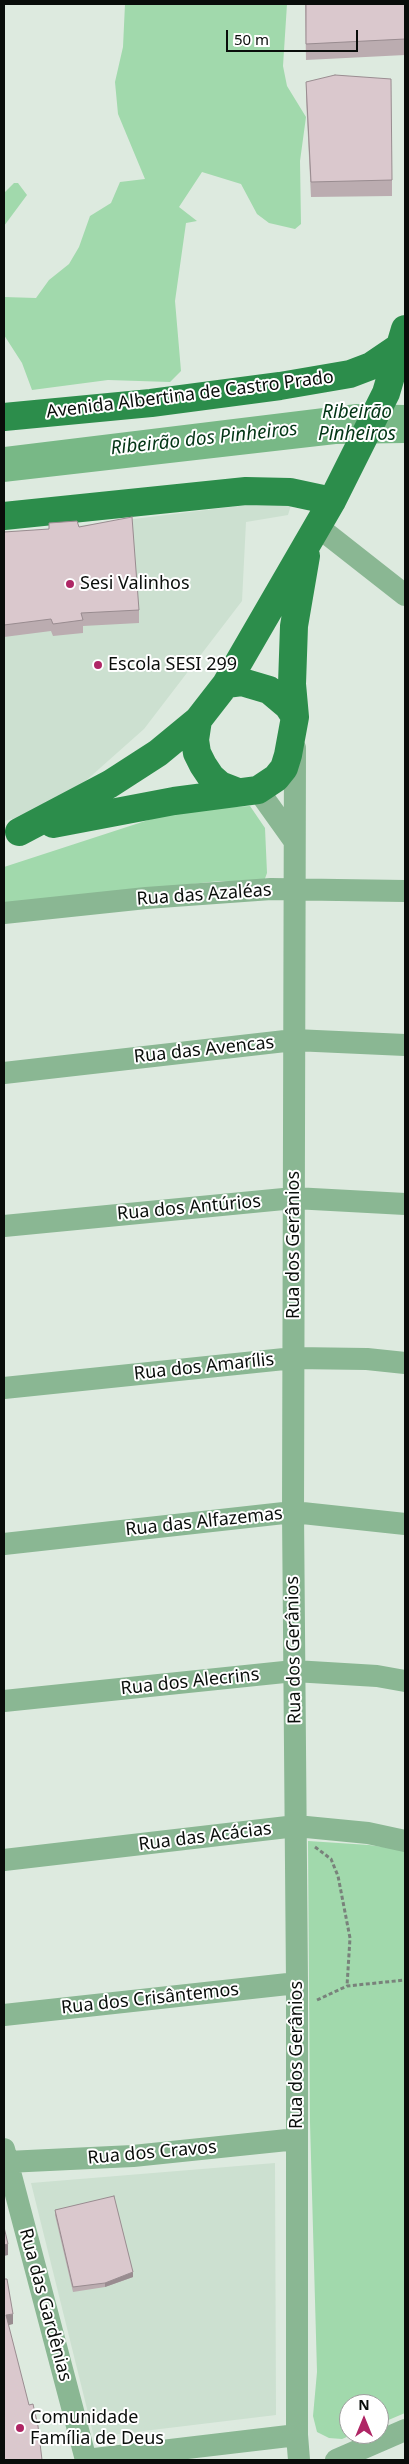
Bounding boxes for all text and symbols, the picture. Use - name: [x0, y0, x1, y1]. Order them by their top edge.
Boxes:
- scale bar: [229, 20, 362, 52]
- text: 50 m: [234, 29, 269, 49]
- street label: Avenida Albertina de Castro Prado: [45, 367, 335, 423]
- water label: Ribeirão Pinheiros: [318, 402, 396, 446]
- water label: Ribeirão dos Pinheiros: [109, 418, 299, 460]
- place label: Sesi Valinhos: [80, 573, 190, 595]
- marker: Sesi Valinhos: [64, 578, 76, 590]
- place label: Escola SESI 299: [108, 654, 237, 676]
- marker: Escola SESI 299: [92, 659, 104, 671]
- street label: Rua das Azaléas: [136, 880, 272, 910]
- street label: Rua das Avencas: [133, 1032, 275, 1068]
- street label: Rua dos Gerânios: [283, 1171, 305, 1319]
- street label: Rua dos Antúrios: [116, 1191, 262, 1225]
- street label: Rua dos Amarílis: [133, 1349, 275, 1385]
- street label: Rua das Alfazemas: [124, 1503, 284, 1541]
- street label: Rua dos Gerânios: [282, 1576, 306, 1724]
- street label: Rua dos Alecrins: [120, 1664, 260, 1700]
- street label: Rua das Acácias: [137, 1818, 273, 1856]
- street label: Rua dos Crisântemos: [60, 1979, 240, 2019]
- street label: Rua dos Gerânios: [286, 1981, 308, 2129]
- street label: Rua dos Cravos: [87, 2137, 217, 2169]
- street label: Rua das Gardênias: [14, 2226, 76, 2384]
- north arrow: [339, 2394, 389, 2444]
- text: N: [358, 2395, 370, 2414]
- place label: Comunidade Família de Deus: [30, 2407, 164, 2450]
- marker: Comunidade Família de Deus: [14, 2422, 26, 2434]

